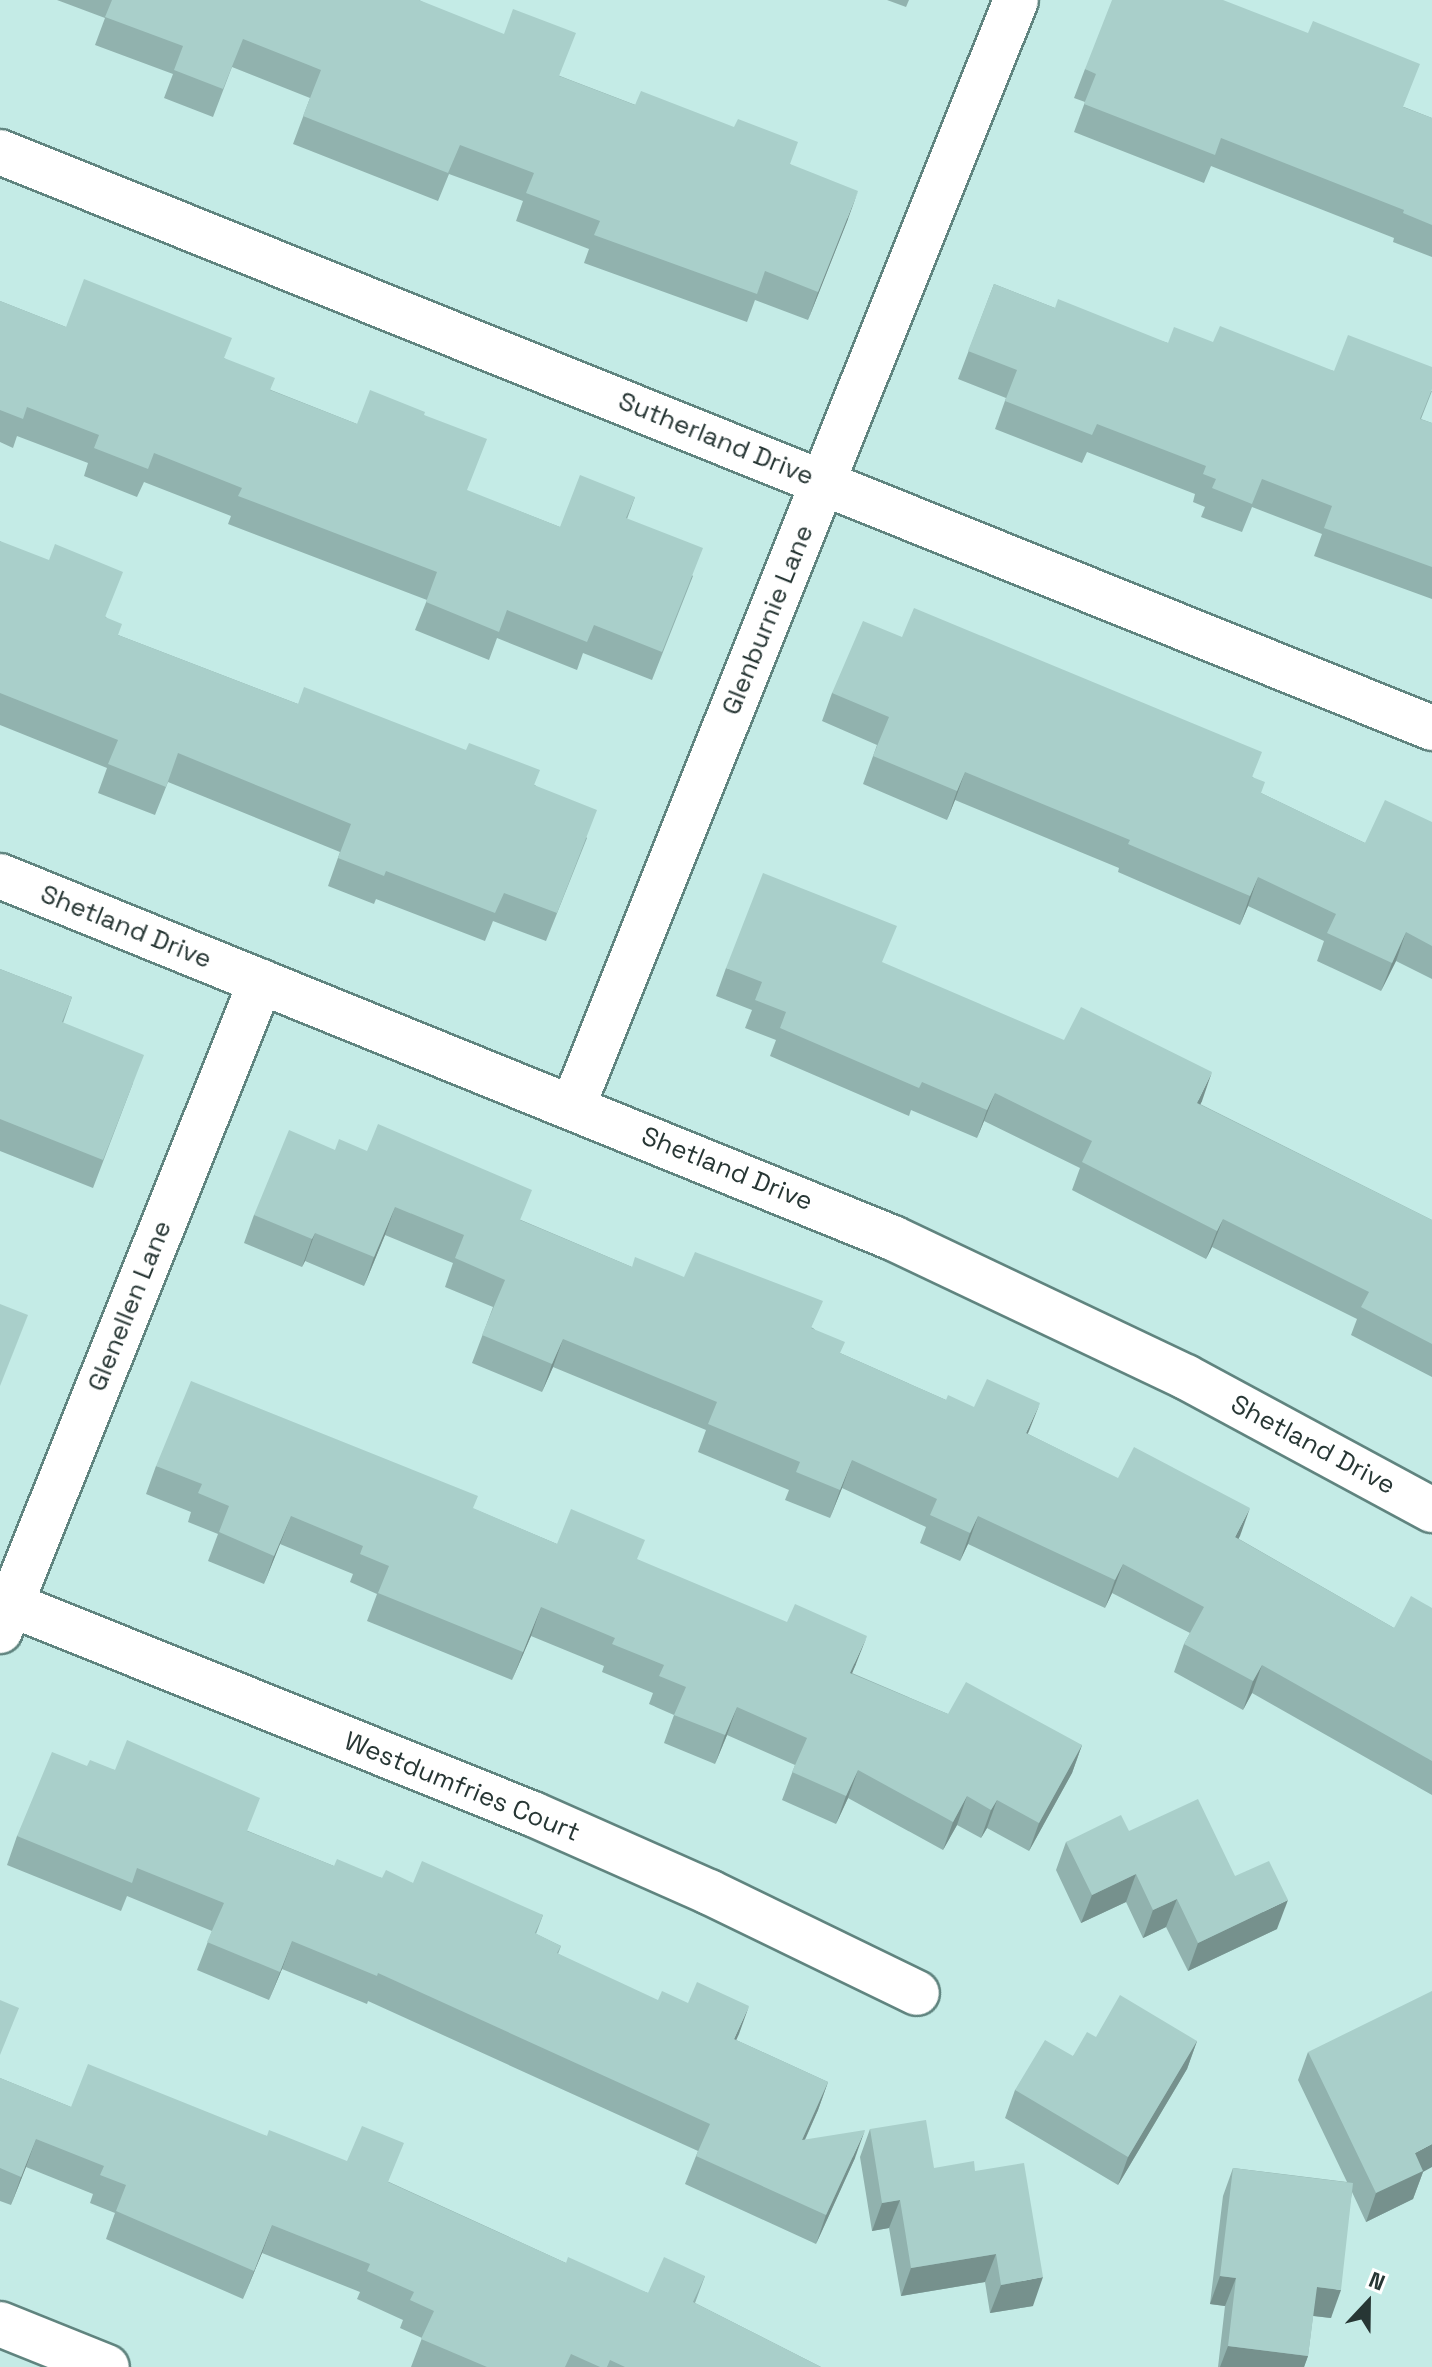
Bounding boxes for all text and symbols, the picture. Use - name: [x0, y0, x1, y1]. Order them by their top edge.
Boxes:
- street label: Sutherland Drive: [614, 386, 818, 492]
- street label: Glenburnie Lane: [716, 520, 820, 720]
- street label: Shetland Drive: [36, 879, 216, 975]
- street label: Shetland Drive: [637, 1121, 817, 1217]
- street label: Glenellen Lane: [82, 1216, 178, 1396]
- street label: Shetland Drive: [1225, 1389, 1401, 1501]
- street label: Westdumfries Court: [340, 1725, 584, 1849]
- north arrow: [1328, 2263, 1408, 2343]
- text: N: [1365, 2265, 1389, 2296]

